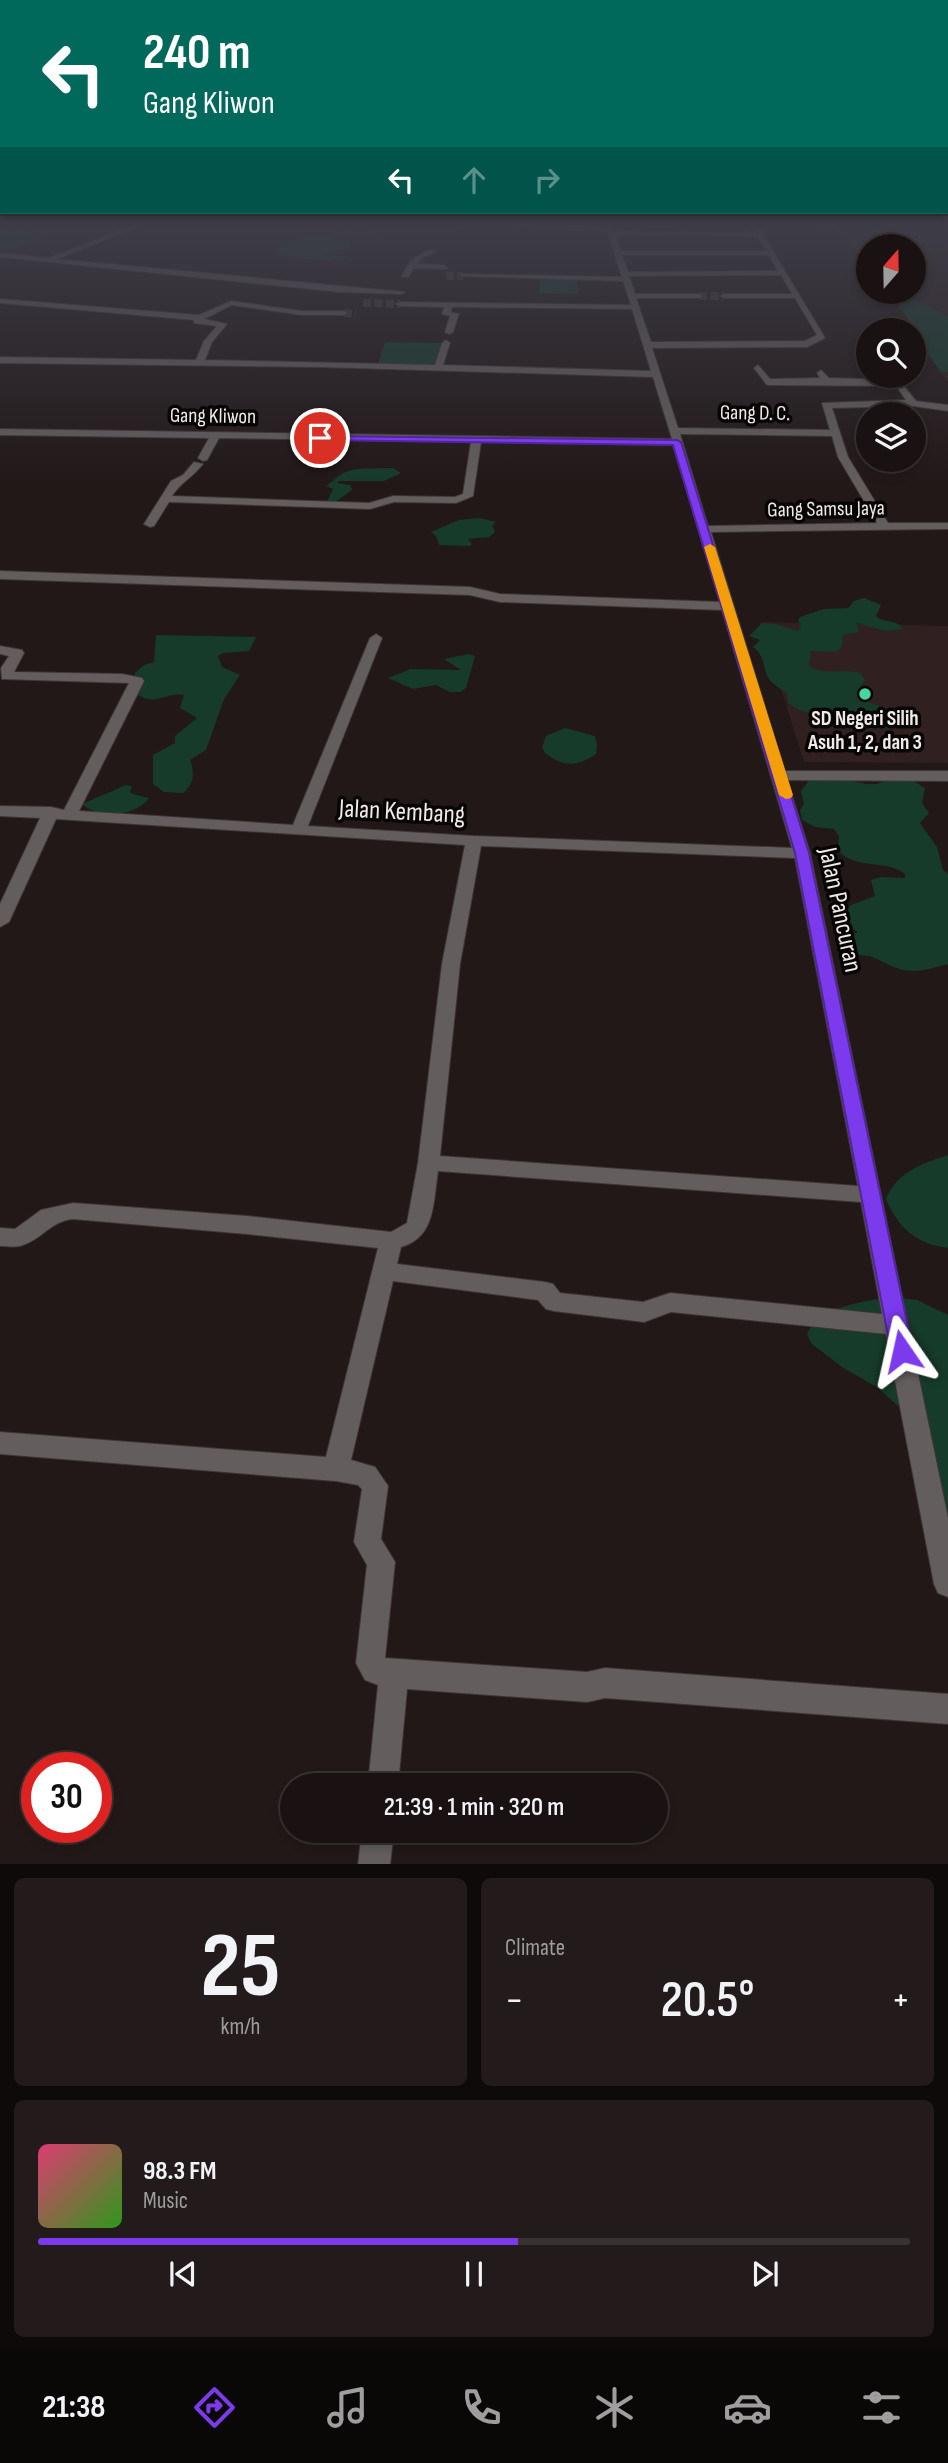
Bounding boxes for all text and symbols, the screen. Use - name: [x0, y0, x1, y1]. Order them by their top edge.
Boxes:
- text: 240 m: [143, 24, 251, 83]
- icon: left: [28, 28, 119, 119]
- text: Gang Kliwon: [143, 84, 275, 123]
- icon: left: [382, 161, 420, 199]
- icon: ahead: [455, 161, 493, 199]
- icon: right: [528, 161, 566, 199]
- north arrow: [856, 234, 926, 304]
- map controls: [856, 234, 926, 472]
- button: search: [856, 318, 926, 388]
- street label: Gang D. C.: [720, 400, 790, 426]
- button: layers: [856, 402, 926, 472]
- street label: Gang Kliwon: [170, 403, 256, 429]
- pin: [290, 408, 350, 468]
- icon: arrive: [301, 419, 339, 457]
- street label: Gang Samsu Jaya: [767, 495, 885, 523]
- marker: SD Negeri Silih Asuh 1, 2, dan 3: [857, 686, 873, 702]
- place label: SD Negeri Silih Asuh 1, 2, dan 3: [807, 706, 922, 755]
- street label: Jalan Kembang: [337, 793, 466, 831]
- street label: Jalan Pancuran: [811, 844, 868, 975]
- position arrow: [865, 1314, 939, 1388]
- speed limit sign: 30: [21, 1752, 112, 1843]
- text: 21:39 · 1 min · 320 m: [384, 1792, 564, 1823]
- text: 25: [201, 1913, 280, 2022]
- text: Climate: [505, 1934, 565, 1962]
- text: 20.5°: [661, 1969, 754, 2032]
- text: −: [505, 1978, 524, 2023]
- text: +: [891, 1978, 910, 2023]
- text: km/h: [221, 2013, 260, 2041]
- text: 98.3 FM: [143, 2156, 216, 2187]
- text: Music: [143, 2187, 188, 2215]
- icon: previous: [164, 2255, 202, 2293]
- icon: pause: [455, 2255, 493, 2293]
- icon: next: [746, 2255, 784, 2293]
- icon: directions: [190, 2383, 239, 2432]
- icon: music: [323, 2383, 372, 2432]
- icon: phone: [457, 2383, 506, 2432]
- icon: climate: [590, 2383, 639, 2432]
- icon: car: [723, 2383, 772, 2432]
- icon: filters: [857, 2383, 906, 2432]
- text: 21:38: [42, 2388, 105, 2427]

